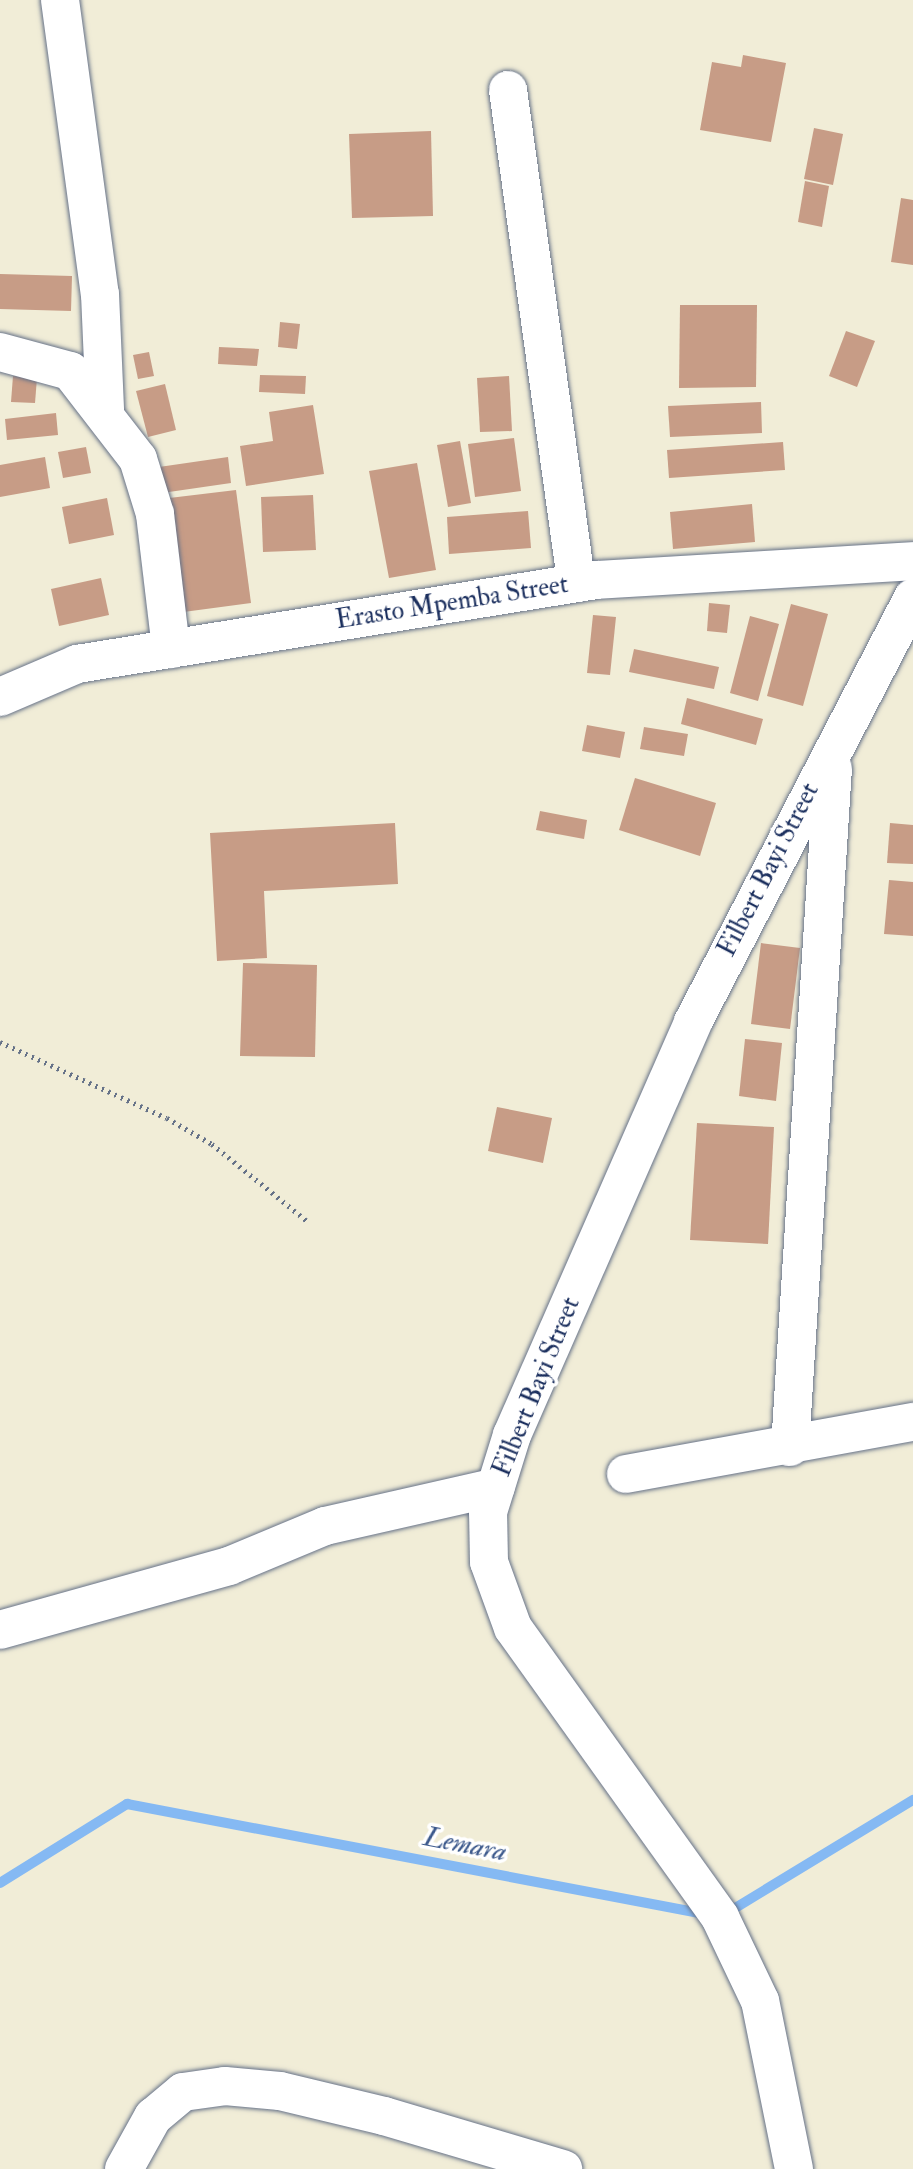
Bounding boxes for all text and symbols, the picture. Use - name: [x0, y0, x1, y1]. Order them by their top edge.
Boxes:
- street label: Erasto Mpemba Street: [334, 569, 570, 637]
- street label: Filbert Bayi Street: [712, 778, 826, 962]
- street label: Filbert Bayi Street: [487, 1293, 587, 1481]
- water label: Lemara: [421, 1821, 509, 1869]

